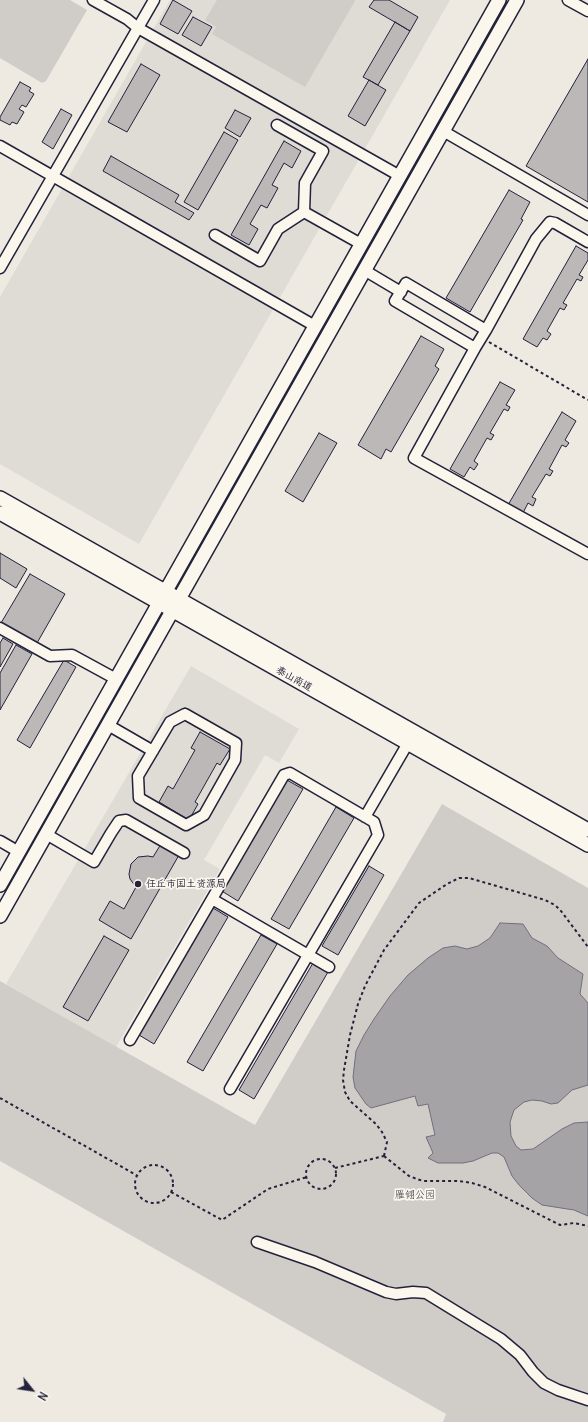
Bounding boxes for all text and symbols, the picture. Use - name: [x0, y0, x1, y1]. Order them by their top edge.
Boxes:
- street label: 泰山南道: [274, 664, 314, 694]
- place label: 任丘市国土资源局: [146, 878, 226, 890]
- marker: 任丘市国土资源局: [133, 879, 143, 889]
- park label: 雁翎公园: [395, 1189, 435, 1201]
- north arrow: [12, 1370, 52, 1410]
- text: N: [34, 1389, 50, 1403]

